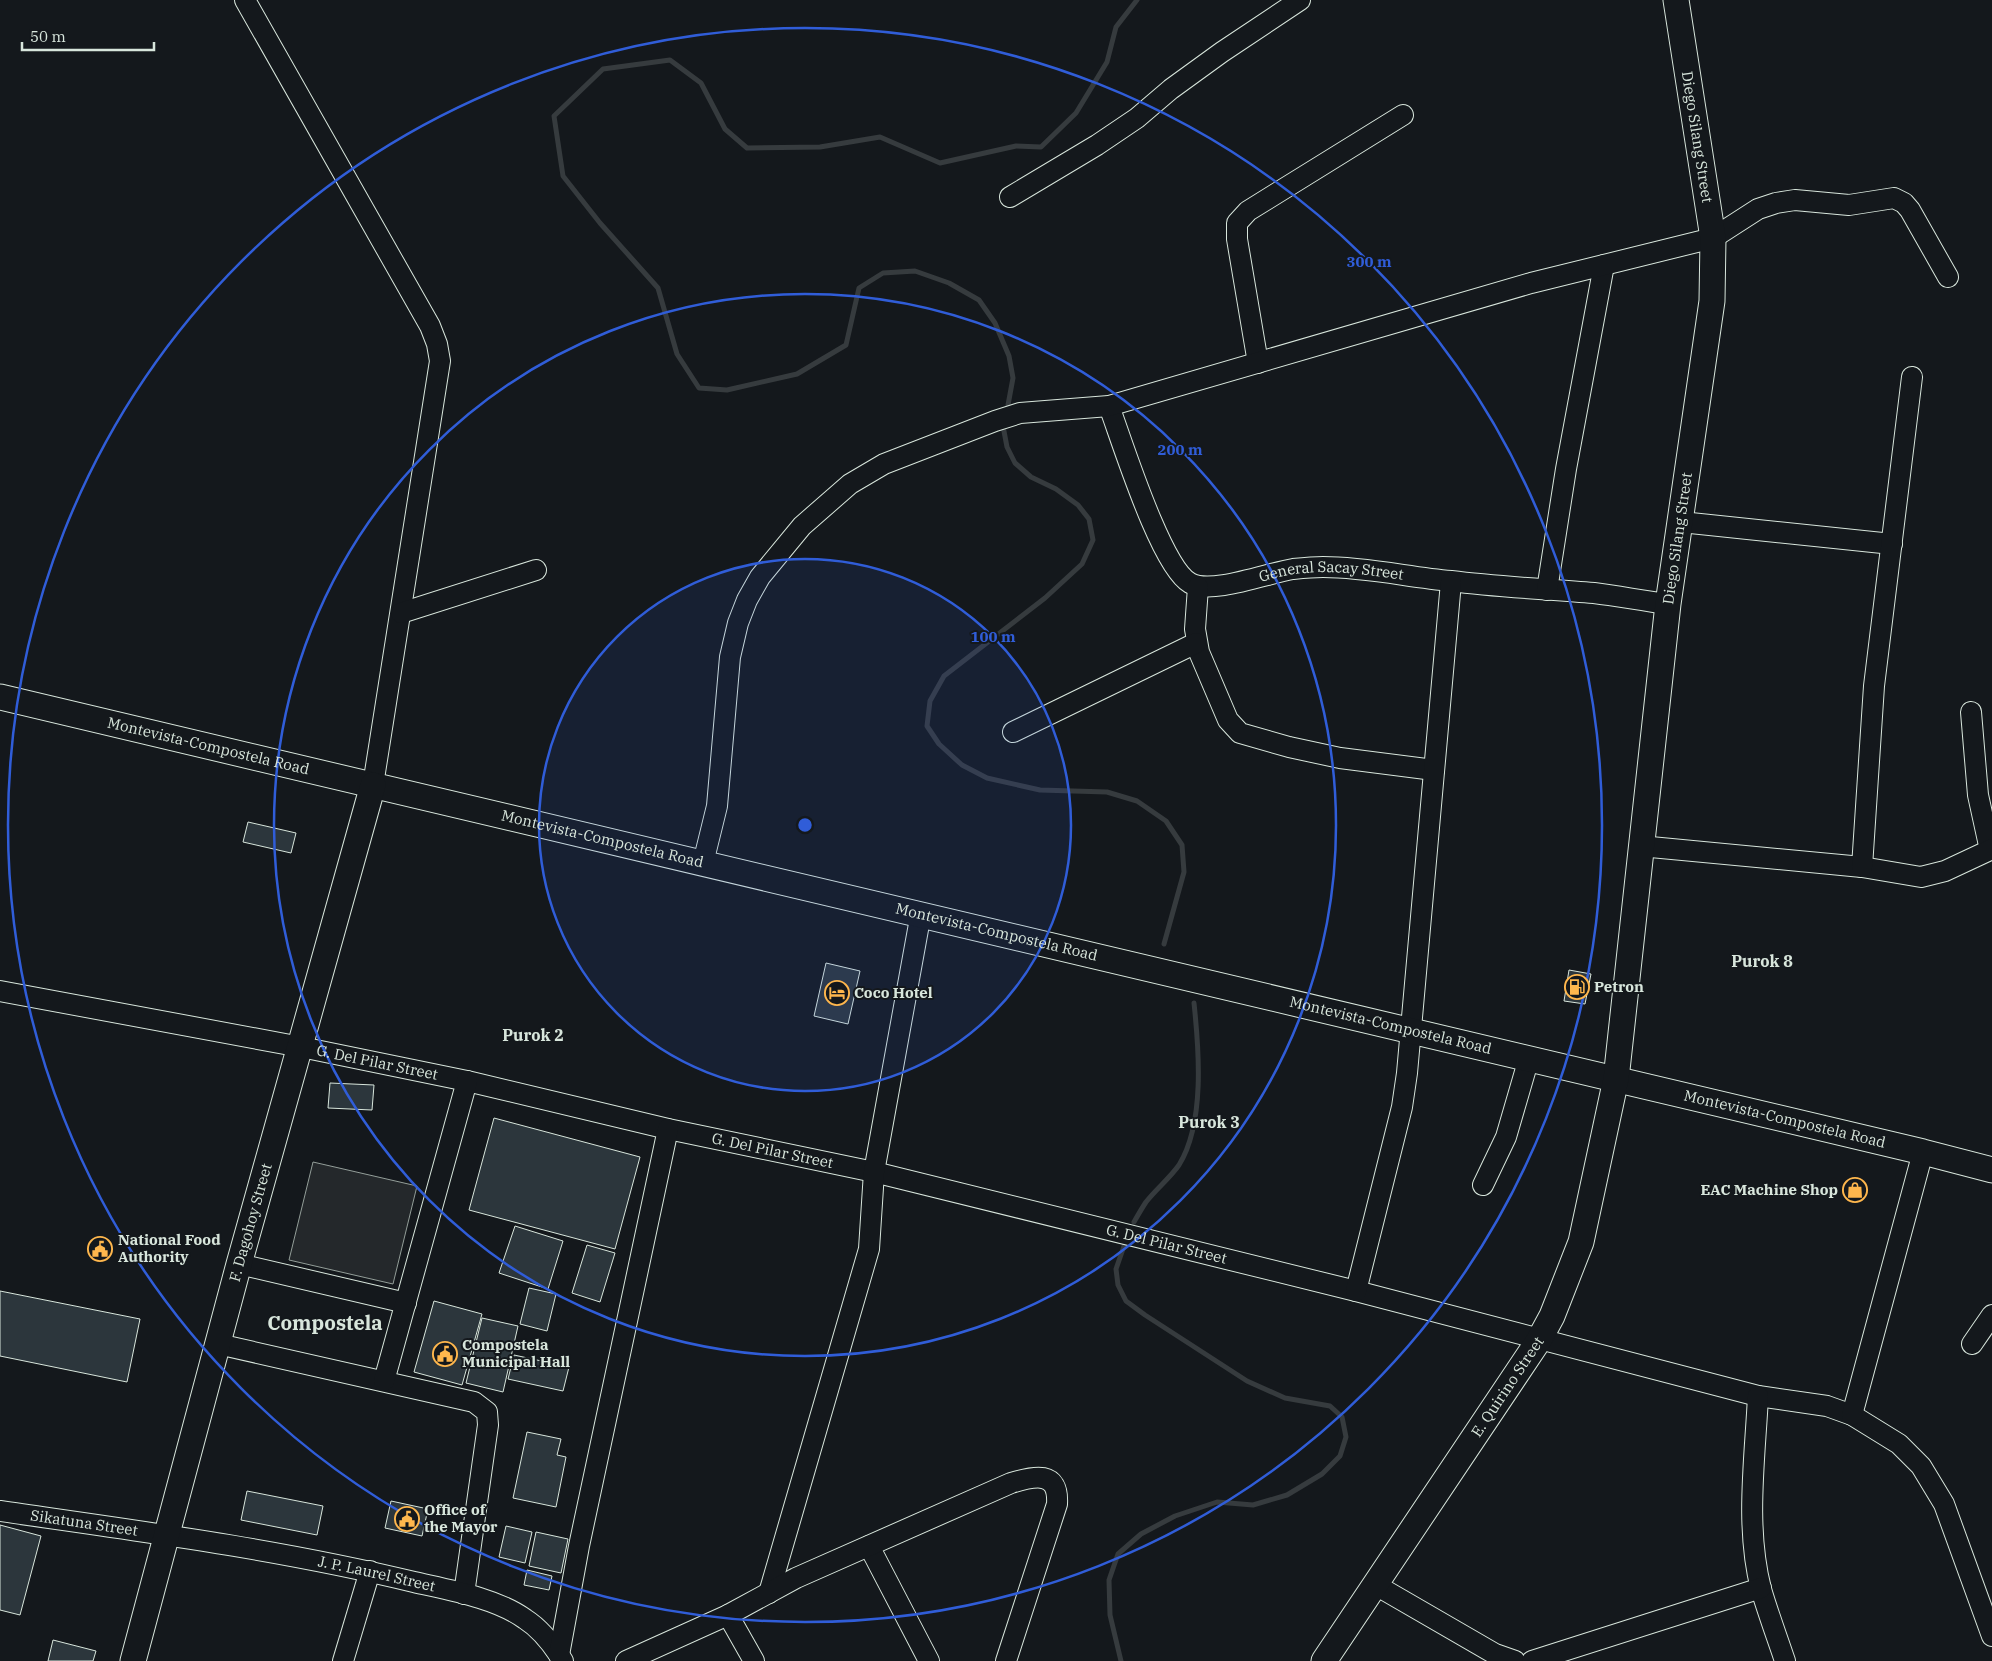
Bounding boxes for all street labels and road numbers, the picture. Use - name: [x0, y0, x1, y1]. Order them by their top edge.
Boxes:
- street label: Diego Silang Street: [1678, 70, 1717, 204]
- street label: Diego Silang Street: [1658, 471, 1696, 606]
- street label: General Sacay Street: [1257, 557, 1405, 586]
- street label: Montevista-Compostela Road: [106, 713, 311, 779]
- street label: Montevista-Compostela Road: [500, 806, 705, 872]
- street label: Montevista-Compostela Road: [894, 899, 1100, 965]
- street label: Montevista-Compostela Road: [1288, 992, 1494, 1058]
- street label: G. Del Pilar Street: [315, 1040, 440, 1084]
- street label: Montevista-Compostela Road: [1682, 1085, 1888, 1152]
- street label: G. Del Pilar Street: [710, 1128, 835, 1172]
- street label: F. Dagohoy Street: [225, 1161, 276, 1284]
- street label: G. Del Pilar Street: [1104, 1220, 1229, 1268]
- street label: E. Quirino Street: [1467, 1333, 1548, 1440]
- street label: Sikatuna Street: [29, 1505, 139, 1540]
- street label: J. P. Laurel Street: [316, 1551, 437, 1595]

